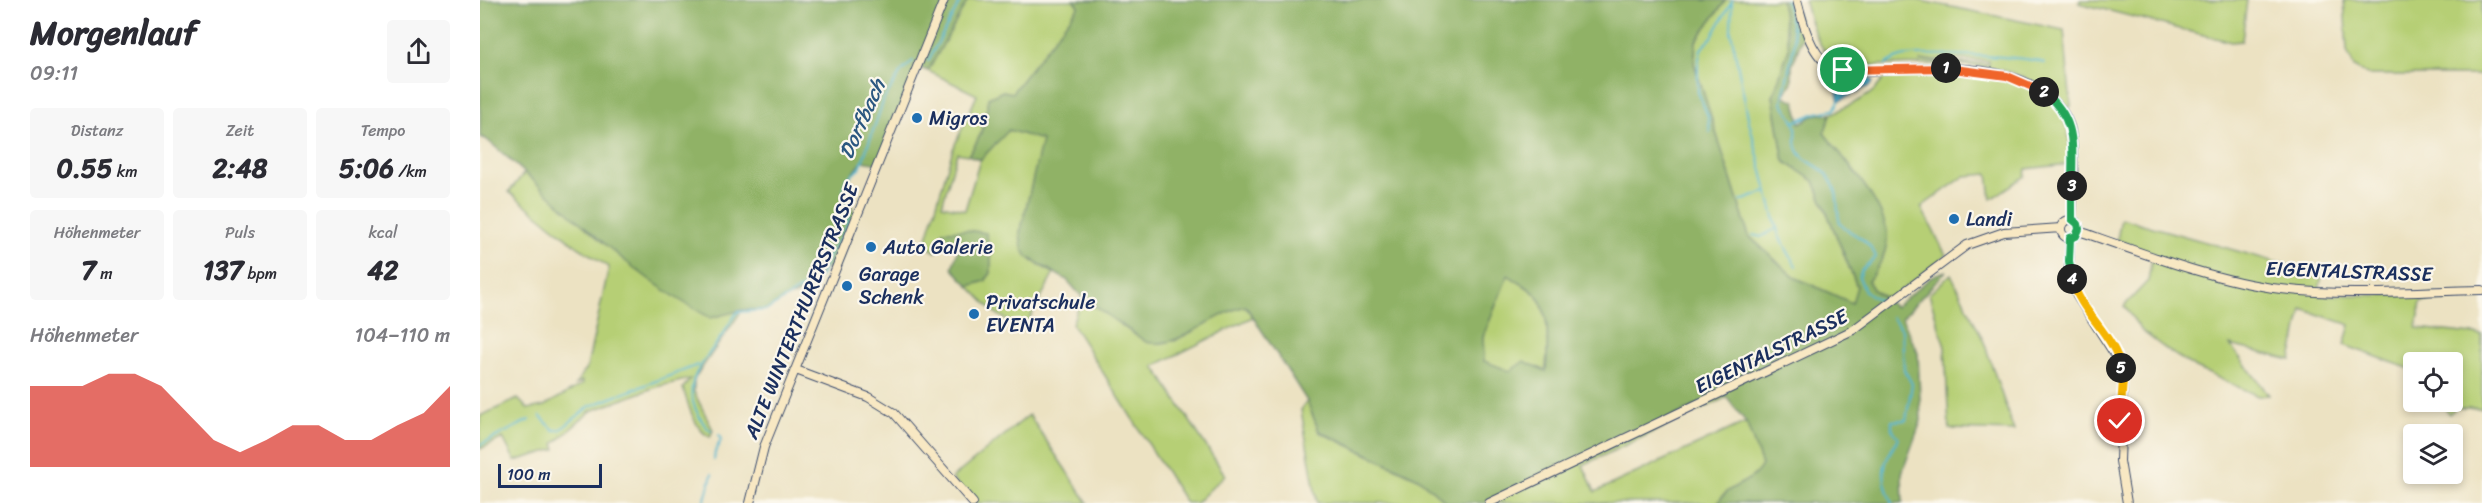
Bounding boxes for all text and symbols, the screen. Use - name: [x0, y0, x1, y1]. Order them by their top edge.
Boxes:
- text: Morgenlauf: [30, 4, 197, 62]
- button: share: [387, 20, 450, 83]
- pin: [1817, 44, 1868, 95]
- icon: arrive: [1826, 53, 1859, 86]
- pin: 1: [1931, 53, 1961, 83]
- text: 1: [1943, 53, 1949, 82]
- text: 09:11: [30, 56, 78, 91]
- water label: Dorfbach: [828, 71, 897, 165]
- pin: 2: [2029, 77, 2059, 107]
- text: 2: [2039, 77, 2049, 106]
- place label: Migros: [929, 101, 988, 136]
- marker: Migros: [910, 111, 924, 125]
- text: Distanz: [71, 116, 123, 145]
- text: Zeit: [226, 116, 254, 145]
- text: Tempo: [361, 116, 405, 145]
- text: 0.55: [56, 145, 113, 191]
- text: 2:48: [213, 145, 267, 191]
- text: 5:06: [339, 145, 394, 191]
- text: km: [113, 157, 138, 186]
- text: /km: [394, 157, 427, 186]
- pin: 3: [2057, 171, 2087, 201]
- text: 3: [2068, 171, 2076, 200]
- street label: ALTE WINTERTHURERSTRASSE: [734, 176, 870, 445]
- place label: Landi: [1966, 202, 2014, 237]
- marker: Landi: [1947, 212, 1961, 226]
- text: Höhenmeter: [54, 218, 140, 247]
- text: Puls: [225, 218, 255, 247]
- text: kcal: [368, 218, 398, 247]
- place label: Auto Galerie: [882, 230, 993, 265]
- marker: Auto Galerie: [864, 240, 878, 254]
- text: 7: [81, 247, 96, 293]
- text: 137: [203, 247, 243, 293]
- text: 42: [367, 247, 399, 293]
- street label: EIGENTALSTRASSE: [2265, 251, 2435, 292]
- place label: Garage Schenk: [859, 257, 924, 315]
- text: m: [96, 259, 113, 288]
- text: bpm: [243, 259, 277, 288]
- pin: 4: [2057, 264, 2087, 294]
- text: 4: [2067, 264, 2077, 293]
- marker: Garage Schenk: [840, 279, 854, 293]
- place label: Privatschule EVENTA: [986, 285, 1096, 343]
- street label: EIGENTALSTRASSE: [1689, 298, 1856, 404]
- marker: Privatschule EVENTA: [967, 307, 981, 321]
- text: Höhenmeter: [30, 318, 138, 353]
- text: 104–110 m: [355, 318, 450, 353]
- map controls: [2403, 352, 2463, 484]
- button: locate: [2403, 352, 2463, 412]
- pin: 5: [2106, 353, 2136, 383]
- text: 5: [2116, 353, 2126, 382]
- pin: [2094, 395, 2145, 446]
- icon: check: [2103, 404, 2136, 437]
- button: layers: [2403, 424, 2463, 484]
- text: 100 m: [507, 460, 551, 489]
- scale bar: [498, 461, 602, 488]

